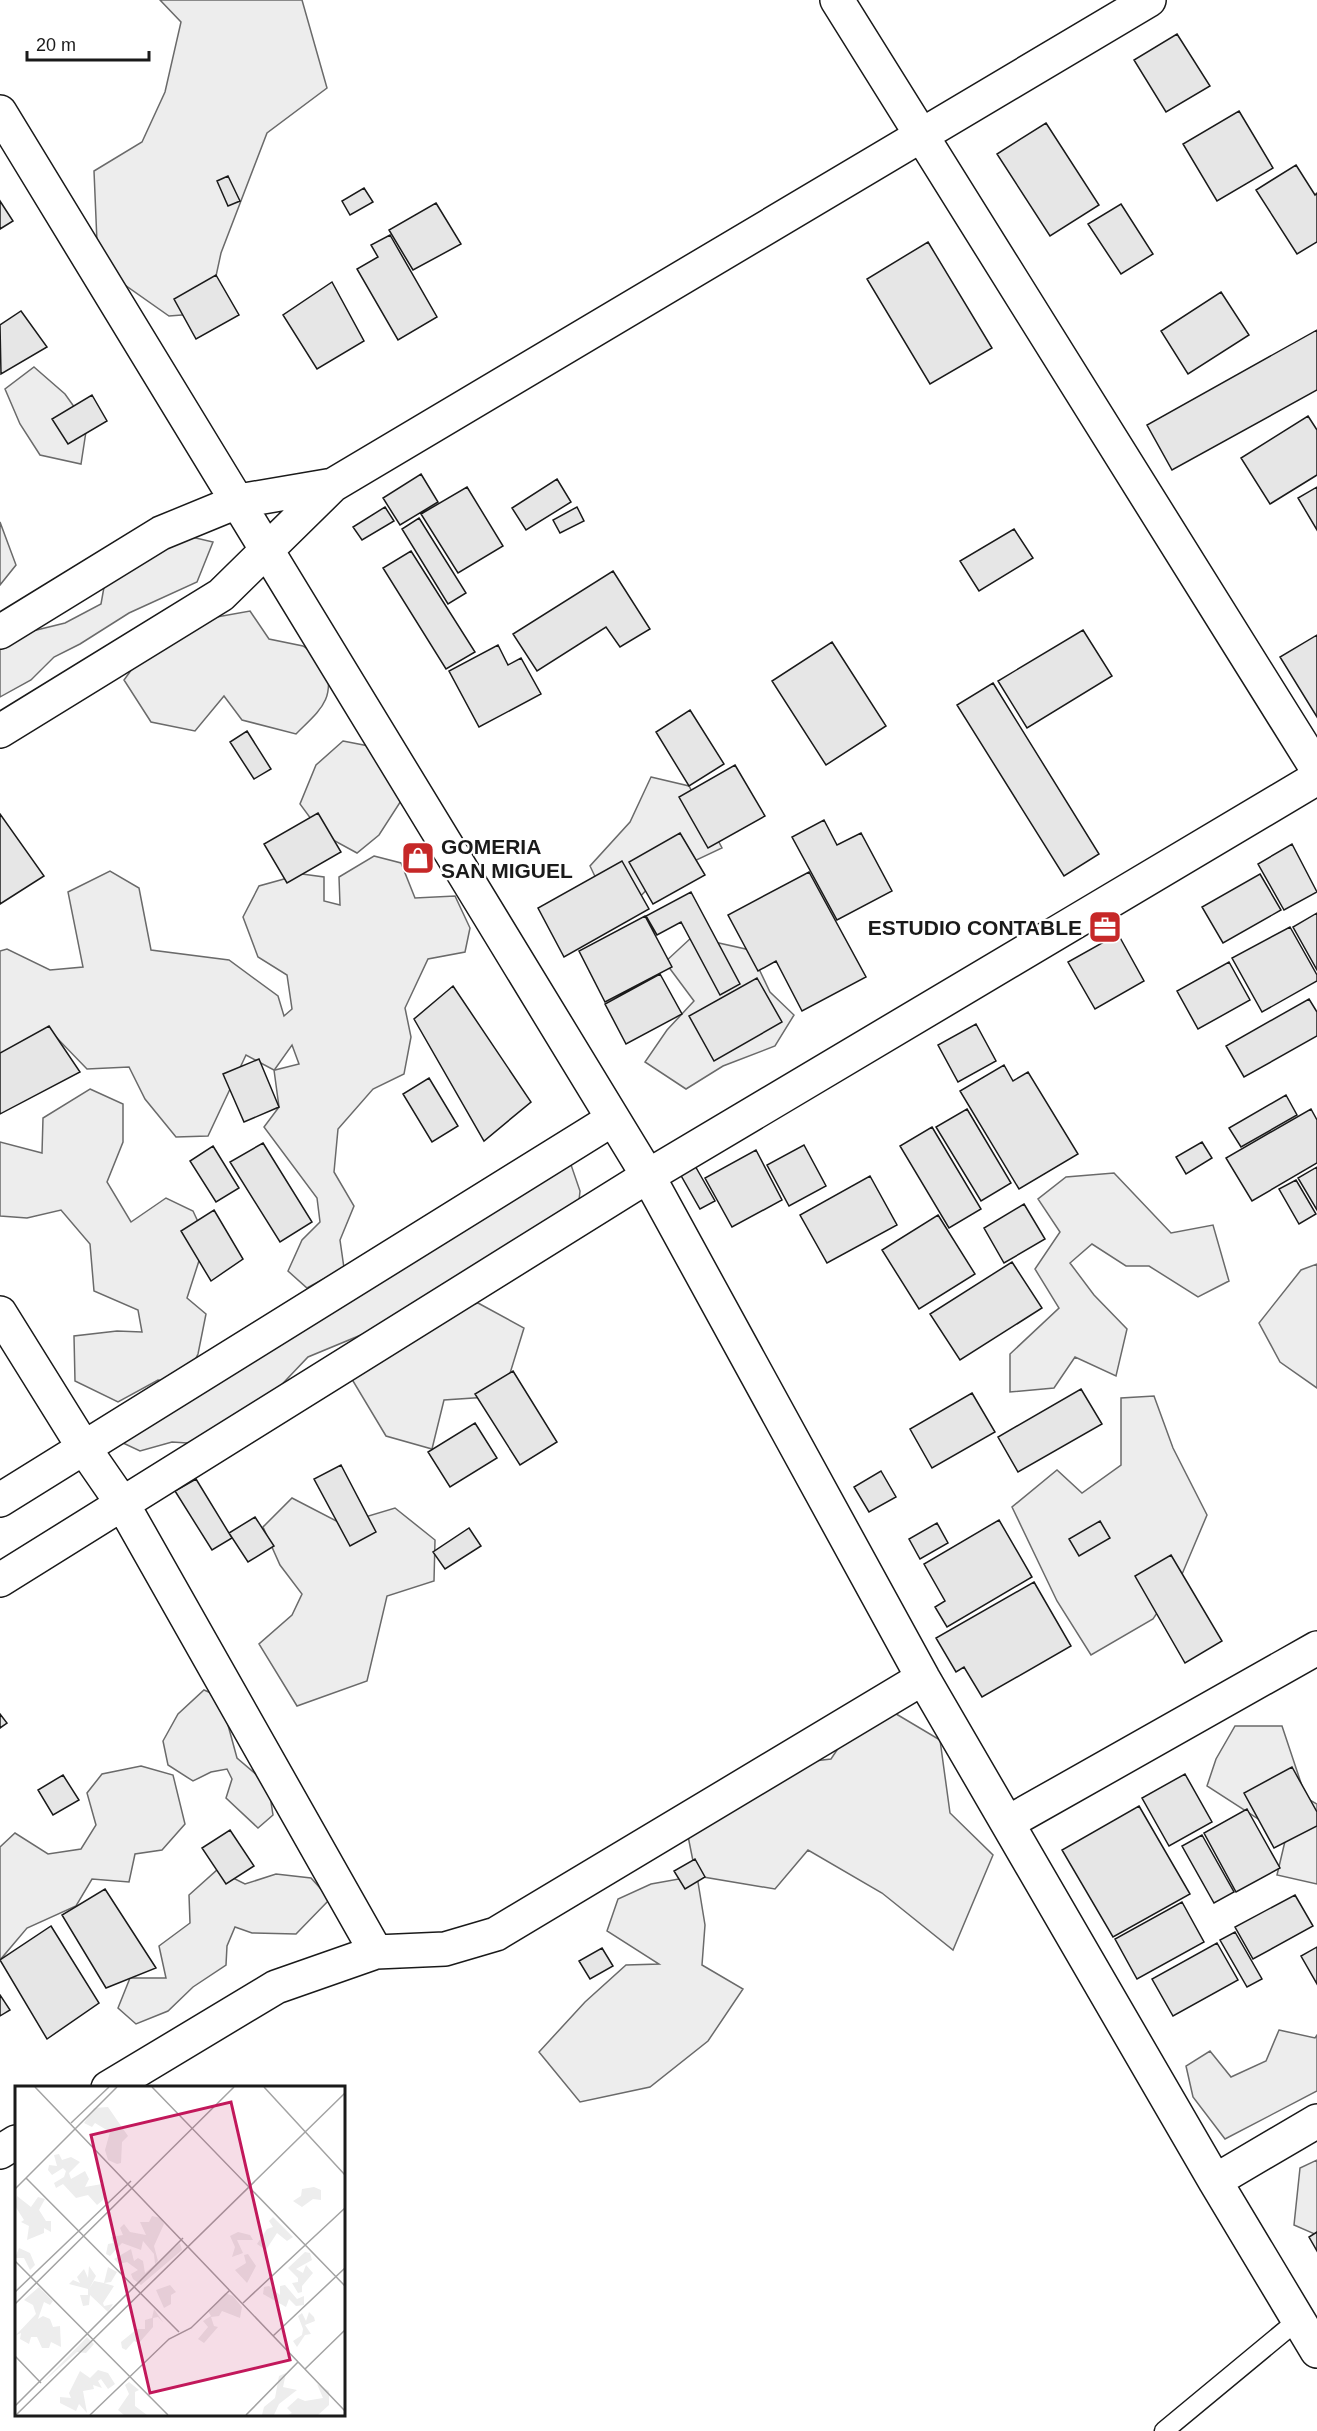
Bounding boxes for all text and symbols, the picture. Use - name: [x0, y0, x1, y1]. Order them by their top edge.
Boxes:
- scale bar: [27, 24, 148, 62]
- text: 20 m: [36, 35, 76, 55]
- place label: GOMERIA SAN MIGUEL: [441, 835, 573, 882]
- shop icon: GOMERIA SAN MIGUEL: [400, 840, 436, 876]
- office icon: ESTUDIO CONTABLE: [1087, 909, 1123, 945]
- place label: ESTUDIO CONTABLE: [868, 916, 1082, 939]
- inset map: [15, 2086, 345, 2416]

